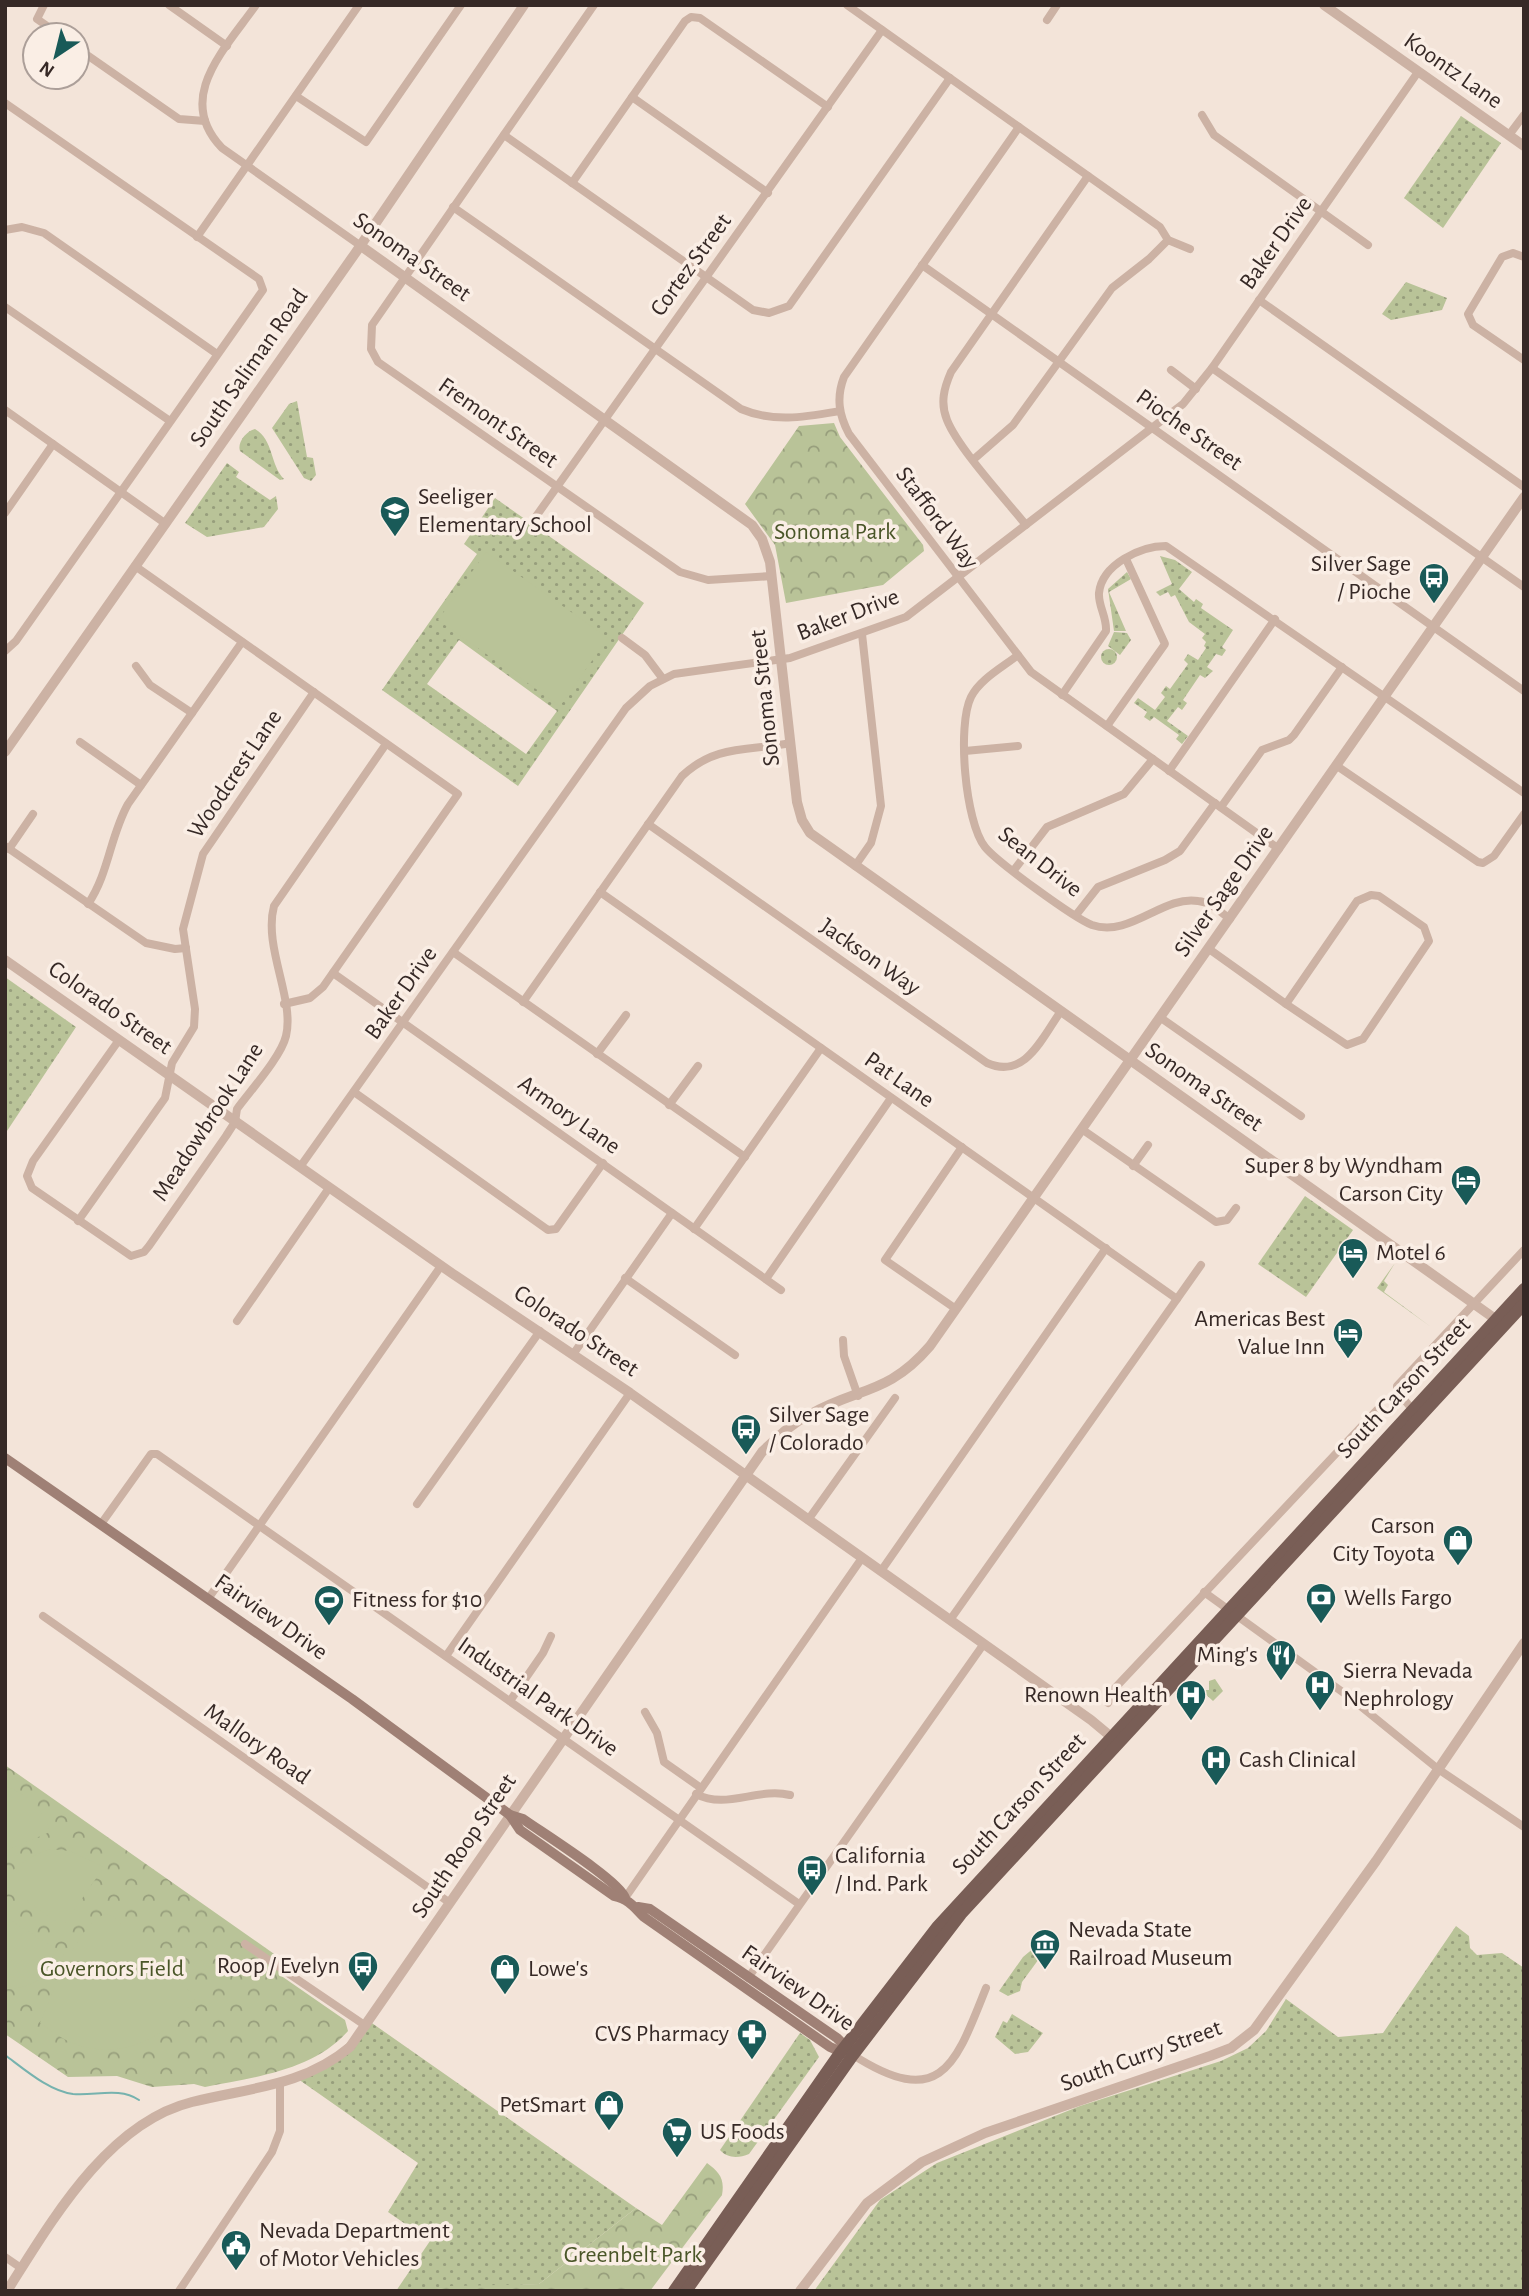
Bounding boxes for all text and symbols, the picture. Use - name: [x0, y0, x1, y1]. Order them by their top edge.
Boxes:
- north arrow: [21, 21, 91, 91]
- street label: Koontz Lane: [1399, 28, 1507, 114]
- text: N: [36, 57, 58, 80]
- street label: Baker Drive: [1235, 192, 1317, 294]
- street label: Sonoma Street: [349, 208, 475, 306]
- street label: Cortez Street: [646, 209, 736, 321]
- street label: South Saliman Road: [186, 285, 312, 451]
- street label: Fremont Street: [434, 373, 562, 473]
- street label: Pioche Street: [1132, 385, 1247, 475]
- street label: Stafford Way: [891, 463, 983, 573]
- place label: Seeliger Elementary School: [418, 485, 592, 537]
- school or university icon: Seeliger Elementary School: [378, 494, 412, 538]
- park label: Sonoma Park: [774, 520, 896, 544]
- place label: Silver Sage / Pioche: [1311, 552, 1411, 604]
- bus stop icon: Silver Sage / Pioche: [1417, 561, 1451, 605]
- street label: Baker Drive: [794, 585, 902, 645]
- street label: Sonoma Street: [746, 628, 784, 767]
- street label: Woodcrest Lane: [183, 706, 287, 842]
- street label: Silver Sage Drive: [1170, 821, 1278, 961]
- street label: Sean Drive: [994, 822, 1086, 902]
- street label: Jackson Way: [816, 914, 924, 1000]
- street label: Baker Drive: [360, 942, 442, 1044]
- street label: Colorado Street: [44, 957, 176, 1059]
- street label: Sonoma Street: [1141, 1038, 1267, 1136]
- street label: Meadowbrook Lane: [148, 1039, 268, 1205]
- street label: Pat Lane: [860, 1048, 938, 1112]
- street label: Armory Lane: [514, 1071, 624, 1159]
- place label: Super 8 by Wyndham Carson City: [1244, 1154, 1443, 1206]
- hotel icon: Super 8 by Wyndham Carson City: [1449, 1163, 1483, 1207]
- hotel icon: Motel 6: [1336, 1236, 1370, 1280]
- place label: Motel 6: [1376, 1241, 1446, 1265]
- street label: Colorado Street: [509, 1281, 643, 1382]
- place label: Americas Best Value Inn: [1194, 1307, 1325, 1359]
- street label: South Carson Street: [1333, 1313, 1476, 1463]
- hotel icon: Americas Best Value Inn: [1331, 1316, 1365, 1360]
- place label: Silver Sage / Colorado: [769, 1403, 869, 1455]
- bus stop icon: Silver Sage / Colorado: [729, 1412, 763, 1456]
- place label: Carson City Toyota: [1333, 1514, 1435, 1566]
- shop icon: Carson City Toyota: [1441, 1523, 1475, 1567]
- street label: Fairview Drive: [210, 1569, 332, 1665]
- bank icon: Wells Fargo: [1304, 1581, 1338, 1625]
- sports icon: Fitness for $10: [312, 1583, 346, 1627]
- place label: Wells Fargo: [1344, 1586, 1452, 1610]
- place label: Fitness for $10: [352, 1588, 482, 1612]
- street label: Industrial Park Drive: [453, 1633, 623, 1761]
- restaurant icon: Ming's: [1264, 1638, 1298, 1682]
- place label: Ming's: [1197, 1643, 1258, 1667]
- place label: Sierra Nevada Nephrology: [1343, 1659, 1473, 1711]
- hospital icon: Sierra Nevada Nephrology: [1303, 1668, 1337, 1712]
- hospital icon: Renown Health: [1174, 1678, 1208, 1722]
- place label: Renown Health: [1024, 1683, 1168, 1707]
- street label: Mallory Road: [200, 1699, 314, 1789]
- street label: South Carson Street: [948, 1729, 1091, 1879]
- hospital icon: Cash Clinical: [1199, 1743, 1233, 1787]
- place label: Cash Clinical: [1239, 1748, 1356, 1772]
- street label: South Roop Street: [407, 1770, 521, 1922]
- place label: California / Ind. Park: [835, 1844, 928, 1896]
- bus stop icon: California / Ind. Park: [795, 1853, 829, 1897]
- place label: Nevada State Railroad Museum: [1068, 1918, 1232, 1970]
- museum icon: Nevada State Railroad Museum: [1028, 1927, 1062, 1971]
- street label: Fairview Drive: [737, 1940, 859, 2036]
- bus stop icon: Roop / Evelyn: [346, 1949, 380, 1993]
- shop icon: Lowe's: [488, 1952, 522, 1996]
- place label: Roop / Evelyn: [217, 1954, 340, 1978]
- park label: Governors Field: [40, 1957, 184, 1981]
- place label: Lowe's: [528, 1957, 588, 1981]
- street label: South Curry Street: [1057, 2016, 1225, 2096]
- pharmacy icon: CVS Pharmacy: [735, 2017, 769, 2061]
- place label: CVS Pharmacy: [595, 2022, 729, 2046]
- shop icon: PetSmart: [592, 2088, 626, 2132]
- place label: PetSmart: [499, 2093, 586, 2117]
- supermarket icon: US Foods: [660, 2115, 694, 2159]
- place label: US Foods: [700, 2120, 785, 2144]
- place label: Nevada Department of Motor Vehicles: [259, 2219, 450, 2271]
- public building icon: Nevada Department of Motor Vehicles: [219, 2228, 253, 2272]
- park label: Greenbelt Park: [564, 2243, 702, 2267]

